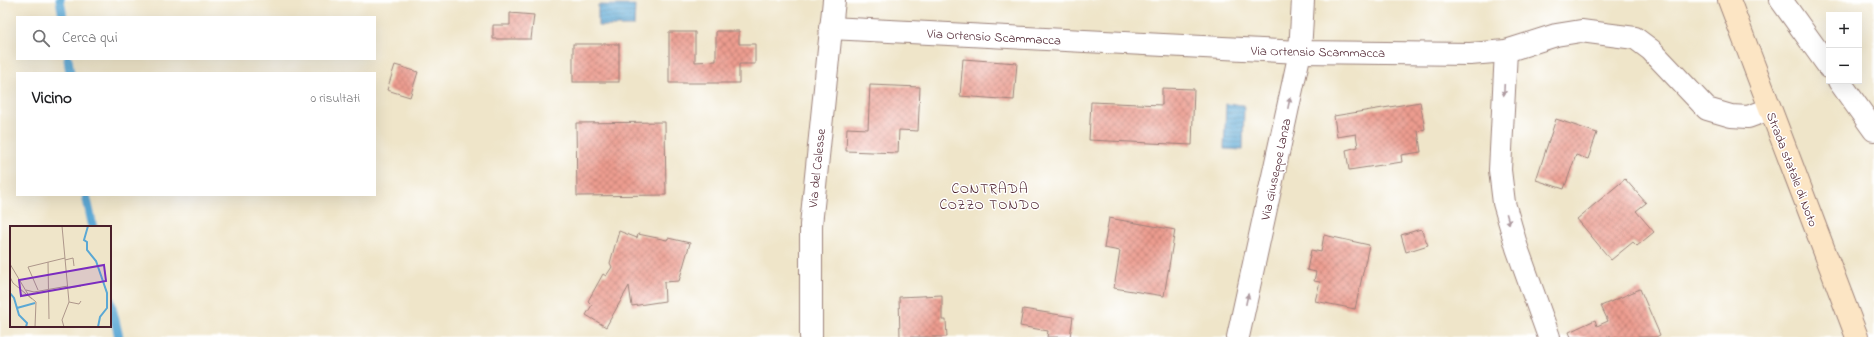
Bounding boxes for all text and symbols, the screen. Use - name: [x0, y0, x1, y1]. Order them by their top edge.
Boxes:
- map controls: [1826, 12, 1862, 84]
- button: +: [1826, 12, 1862, 48]
- search box: [16, 16, 376, 60]
- street label: Via Ortensio Scammacca: [925, 24, 1062, 51]
- icon: search: [30, 27, 52, 49]
- text: Cerca qui: [62, 27, 118, 49]
- street label: Via Ortensio Scammacca: [1250, 42, 1385, 63]
- button: −: [1826, 48, 1862, 84]
- one-way arrow: [1501, 84, 1508, 96]
- text: Vicino: [32, 86, 72, 111]
- text: 0 risultati: [310, 89, 360, 108]
- one-way arrow: [1287, 97, 1293, 110]
- street label: Strada statale di Noto: [1761, 109, 1822, 230]
- street label: Via Giuseppe Lanza: [1256, 117, 1297, 223]
- street label: Via del Calesse: [804, 128, 831, 210]
- district label: CONTRADA COZZO TONDO: [940, 179, 1040, 216]
- one-way arrow: [1506, 213, 1512, 225]
- inset map: [10, 226, 111, 327]
- one-way arrow: [1244, 293, 1250, 305]

